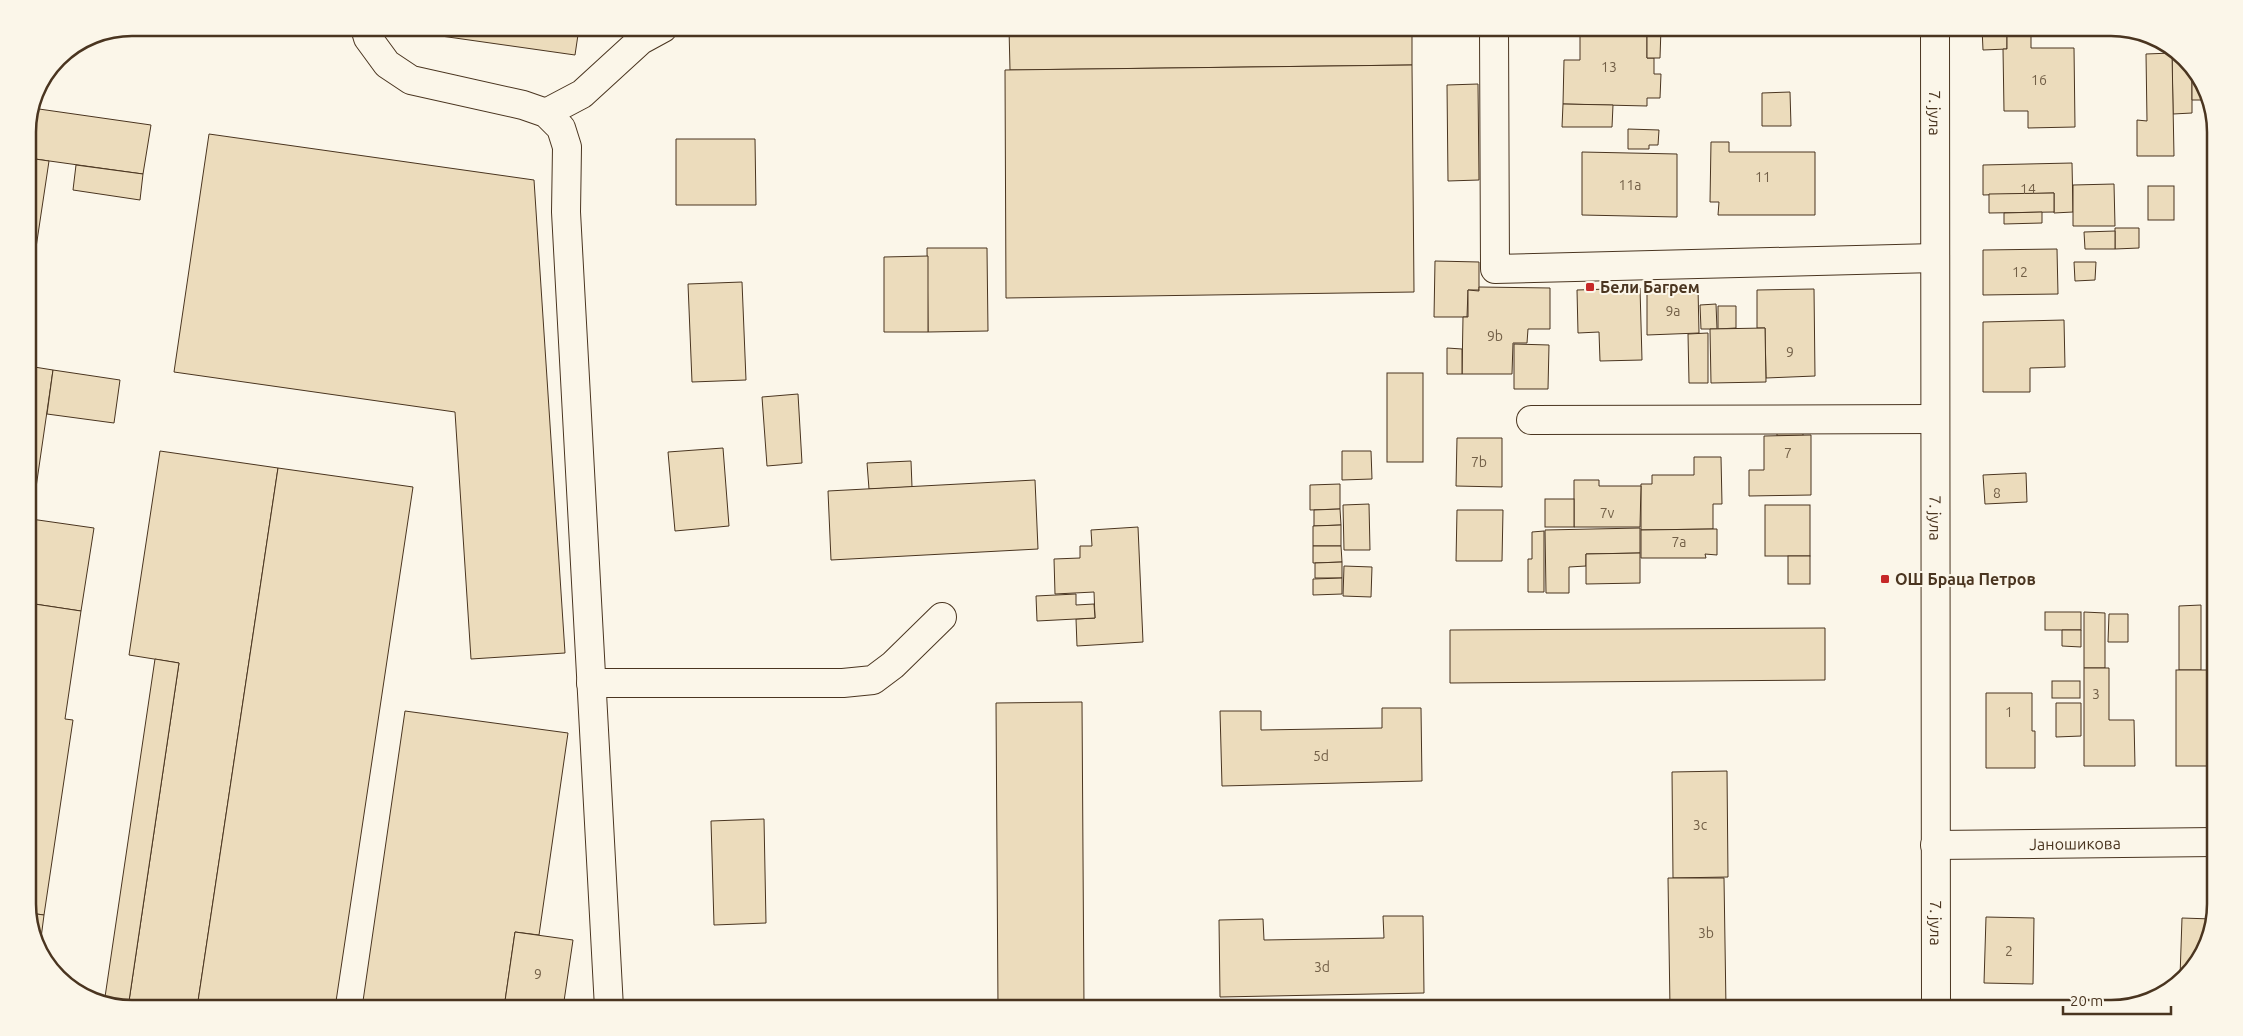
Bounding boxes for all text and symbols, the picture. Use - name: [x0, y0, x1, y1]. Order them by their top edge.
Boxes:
- house number: 13: [1601, 59, 1617, 75]
- house number: 16: [2031, 72, 2047, 88]
- street label: 7. јула: [1926, 90, 1944, 136]
- house number: 11: [1755, 169, 1771, 185]
- house number: 11a: [1619, 177, 1642, 193]
- house number: 14: [2020, 181, 2036, 197]
- house number: 12: [2012, 264, 2028, 280]
- place label: Бели Багрем: [1600, 278, 1700, 296]
- marker: Бели Багрем: [1584, 281, 1596, 293]
- house number: 9a: [1665, 303, 1681, 319]
- house number: 9b: [1487, 328, 1503, 344]
- house number: 9: [1786, 344, 1794, 360]
- house number: 7: [1784, 445, 1792, 461]
- house number: 7b: [1471, 454, 1487, 470]
- house number: 8: [1993, 485, 2001, 501]
- street label: 7. јула: [1926, 495, 1945, 541]
- house number: 7v: [1600, 505, 1615, 521]
- house number: 7a: [1671, 534, 1687, 550]
- place label: ОШ Браца Петров: [1895, 570, 2036, 588]
- marker: ОШ Браца Петров: [1879, 573, 1891, 585]
- house number: 3: [2092, 686, 2100, 702]
- house number: 1: [2005, 704, 2013, 720]
- house number: 5d: [1313, 748, 1329, 764]
- house number: 3c: [1693, 817, 1708, 833]
- street label: Јаношикова: [2029, 834, 2121, 853]
- street label: 7. јула: [1927, 900, 1945, 946]
- house number: 3b: [1698, 925, 1714, 941]
- house number: 2: [2005, 943, 2013, 959]
- house number: 3d: [1314, 959, 1330, 975]
- house number: 9: [534, 966, 542, 982]
- scale bar: [2063, 984, 2170, 1016]
- text: 20 m: [2070, 992, 2103, 1009]

